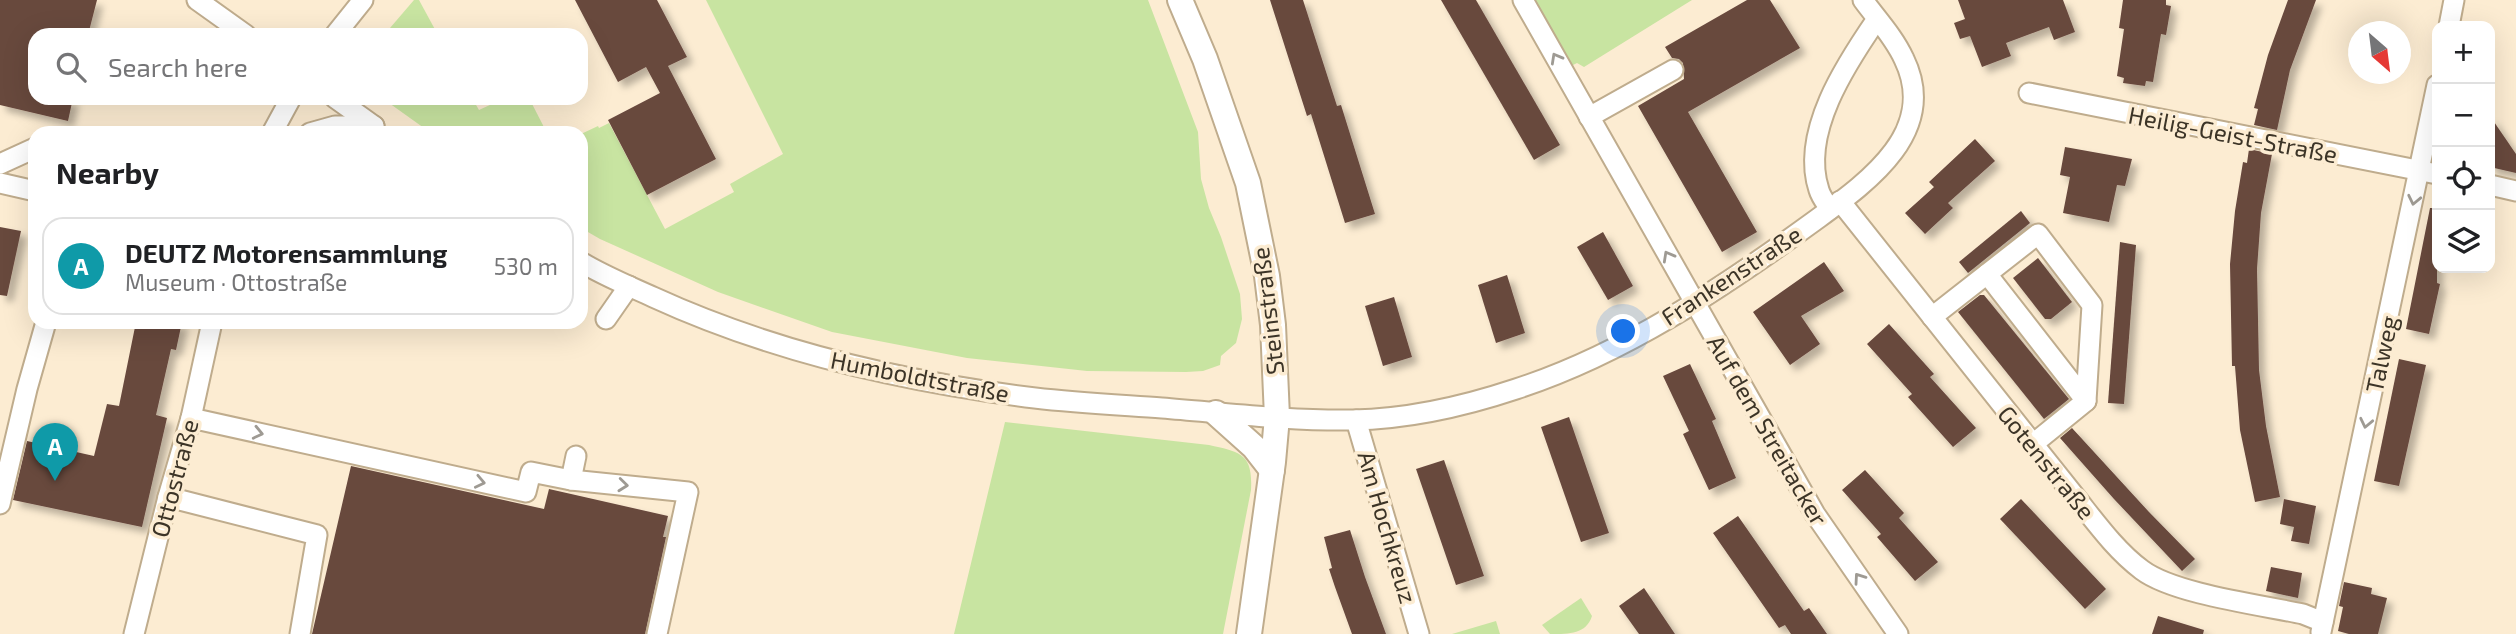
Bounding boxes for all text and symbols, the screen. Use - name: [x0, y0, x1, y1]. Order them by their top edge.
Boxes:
- north arrow: [2348, 21, 2411, 84]
- map controls: [2432, 21, 2495, 273]
- button: +: [2432, 21, 2495, 84]
- search box: [28, 28, 588, 105]
- icon: search: [52, 48, 90, 86]
- text: Search here: [108, 51, 248, 82]
- one-way arrow: [1551, 53, 1564, 66]
- button: −: [2432, 84, 2495, 147]
- street label: Heilig-Geist-Straße: [2126, 100, 2340, 168]
- button: locate: [2432, 147, 2495, 210]
- text: Nearby: [56, 154, 159, 190]
- one-way arrow: [2408, 194, 2422, 206]
- button: layers: [2432, 210, 2495, 273]
- street label: Frankenstraße: [1656, 219, 1806, 331]
- text: DEUTZ Motorensammlung: [125, 237, 447, 268]
- street label: Steinstraße: [1245, 245, 1289, 377]
- one-way arrow: [1663, 251, 1676, 263]
- text: A: [73, 252, 89, 280]
- text: 530 m: [494, 252, 558, 280]
- text: Museum · Ottostraße: [125, 268, 347, 296]
- street label: Talweg: [2359, 313, 2403, 395]
- your location: [1606, 314, 1640, 348]
- street label: Auf dem Streitacker: [1702, 330, 1834, 531]
- street label: Humboldtstraße: [828, 344, 1012, 408]
- street label: Gotenstraße: [1992, 399, 2102, 525]
- street label: Ottostraße: [144, 416, 204, 540]
- one-way arrow: [2360, 417, 2375, 429]
- pin: A: [32, 423, 78, 481]
- one-way arrow: [252, 425, 264, 439]
- street label: Am Hochkreuz: [1352, 448, 1424, 606]
- one-way arrow: [474, 474, 486, 489]
- one-way arrow: [617, 478, 628, 493]
- one-way arrow: [1855, 573, 1867, 586]

